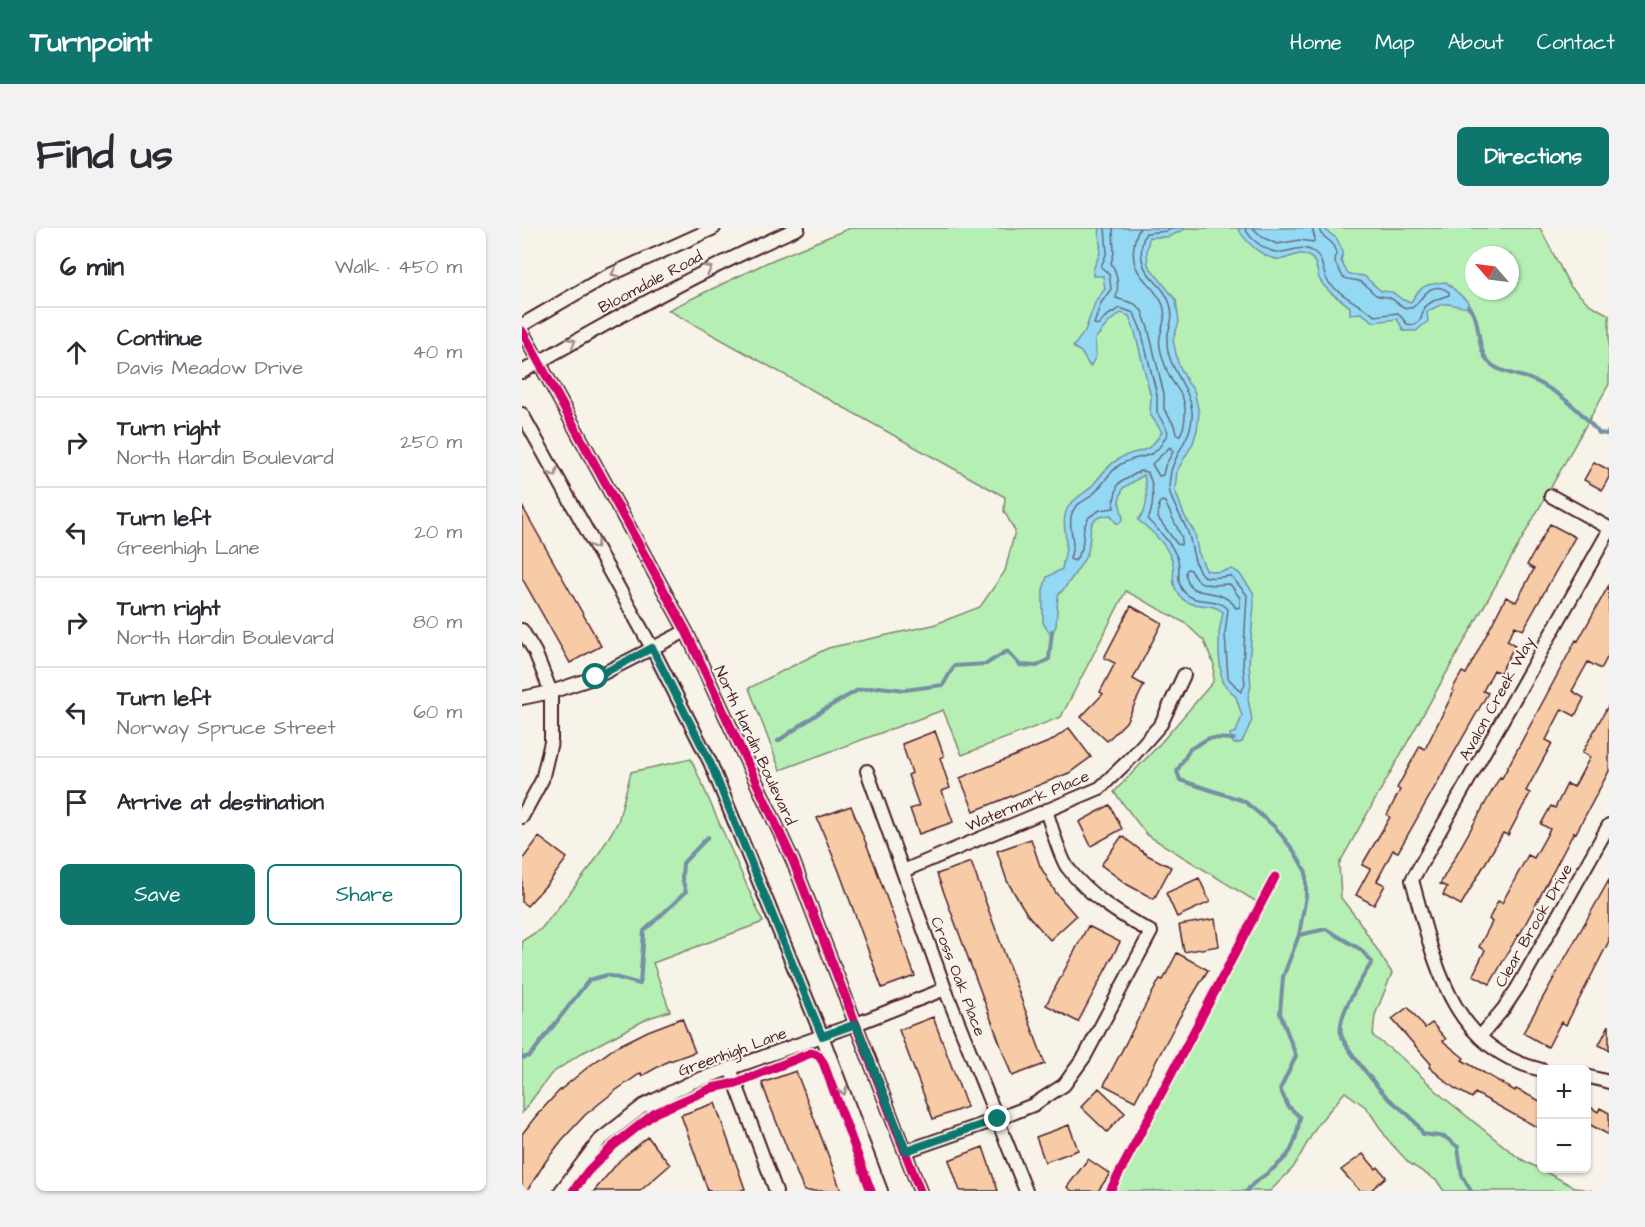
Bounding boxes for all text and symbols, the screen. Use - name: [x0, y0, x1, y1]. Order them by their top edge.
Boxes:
- text: Turnpoint: [30, 23, 152, 62]
- text: Home: [1290, 28, 1342, 57]
- text: Map: [1375, 28, 1415, 57]
- text: About: [1448, 28, 1504, 57]
- text: Contact: [1537, 28, 1615, 57]
- text: Find us: [36, 127, 173, 185]
- button: Directions: [1457, 127, 1609, 186]
- street label: Bloomdale Road: [595, 245, 706, 319]
- north arrow: [1465, 246, 1519, 300]
- text: 6 min: [60, 249, 124, 285]
- text: Walk · 450 m: [335, 253, 462, 281]
- one-way arrow: [702, 265, 713, 276]
- one-way arrow: [611, 266, 622, 278]
- text: Continue: [117, 323, 202, 354]
- icon: ahead: [60, 336, 93, 369]
- text: 40 m: [412, 338, 462, 366]
- one-way arrow: [566, 338, 576, 349]
- text: Davis Meadow Drive: [117, 354, 303, 382]
- text: Turn right: [117, 413, 220, 444]
- icon: right: [60, 426, 93, 459]
- text: 250 m: [400, 428, 462, 456]
- text: North Hardin Boulevard: [117, 444, 334, 472]
- one-way arrow: [547, 466, 558, 477]
- text: Turn left: [117, 503, 211, 534]
- icon: left: [60, 516, 93, 549]
- text: 20 m: [414, 518, 462, 546]
- text: Greenhigh Lane: [117, 534, 260, 562]
- one-way arrow: [588, 539, 599, 550]
- text: Turn right: [117, 593, 220, 624]
- icon: right: [60, 606, 93, 639]
- text: 80 m: [413, 608, 462, 636]
- text: North Hardin Boulevard: [117, 624, 334, 652]
- street label: Avalon Creek Way: [1454, 632, 1541, 765]
- street label: North Hardin Boulevard: [708, 662, 802, 829]
- route start: [582, 663, 608, 689]
- text: Turn left: [117, 683, 211, 714]
- icon: left: [60, 696, 93, 729]
- text: 60 m: [413, 698, 462, 726]
- text: Norway Spruce Street: [117, 714, 336, 742]
- street label: Watermark Place: [962, 765, 1093, 837]
- icon: arrive: [60, 786, 93, 819]
- text: Arrive at destination: [117, 787, 324, 818]
- street label: Clear Brook Drive: [1490, 860, 1578, 991]
- button: Save: [60, 864, 255, 925]
- button: Share: [267, 864, 462, 925]
- street label: Cross Oak Place: [925, 913, 991, 1040]
- street label: Greenhigh Lane: [675, 1022, 790, 1083]
- map controls: [1537, 1065, 1591, 1173]
- button: +: [1537, 1065, 1591, 1119]
- one-way arrow: [836, 1084, 848, 1095]
- route end: [984, 1105, 1010, 1131]
- button: −: [1537, 1119, 1591, 1173]

